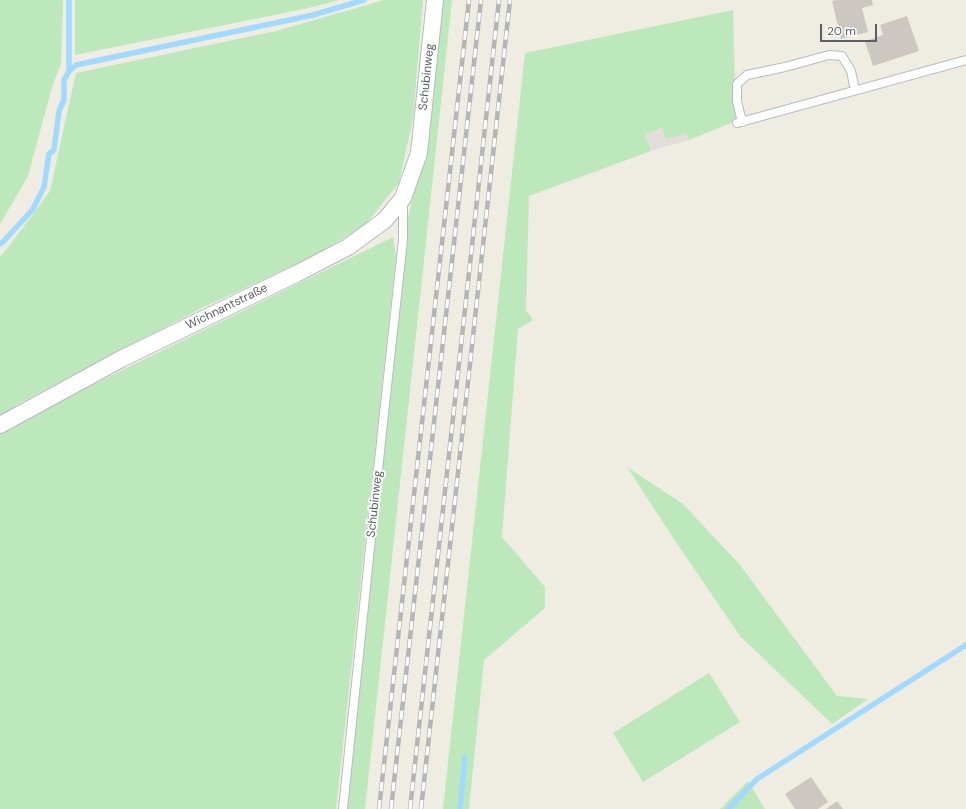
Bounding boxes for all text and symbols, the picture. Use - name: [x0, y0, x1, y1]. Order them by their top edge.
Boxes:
- scale bar: [822, 16, 879, 42]
- text: 20 m: [827, 23, 856, 39]
- street label: Schubinweg: [416, 43, 438, 111]
- street label: Wichnantstraße: [184, 281, 270, 333]
- street label: Schubinweg: [364, 470, 386, 538]

